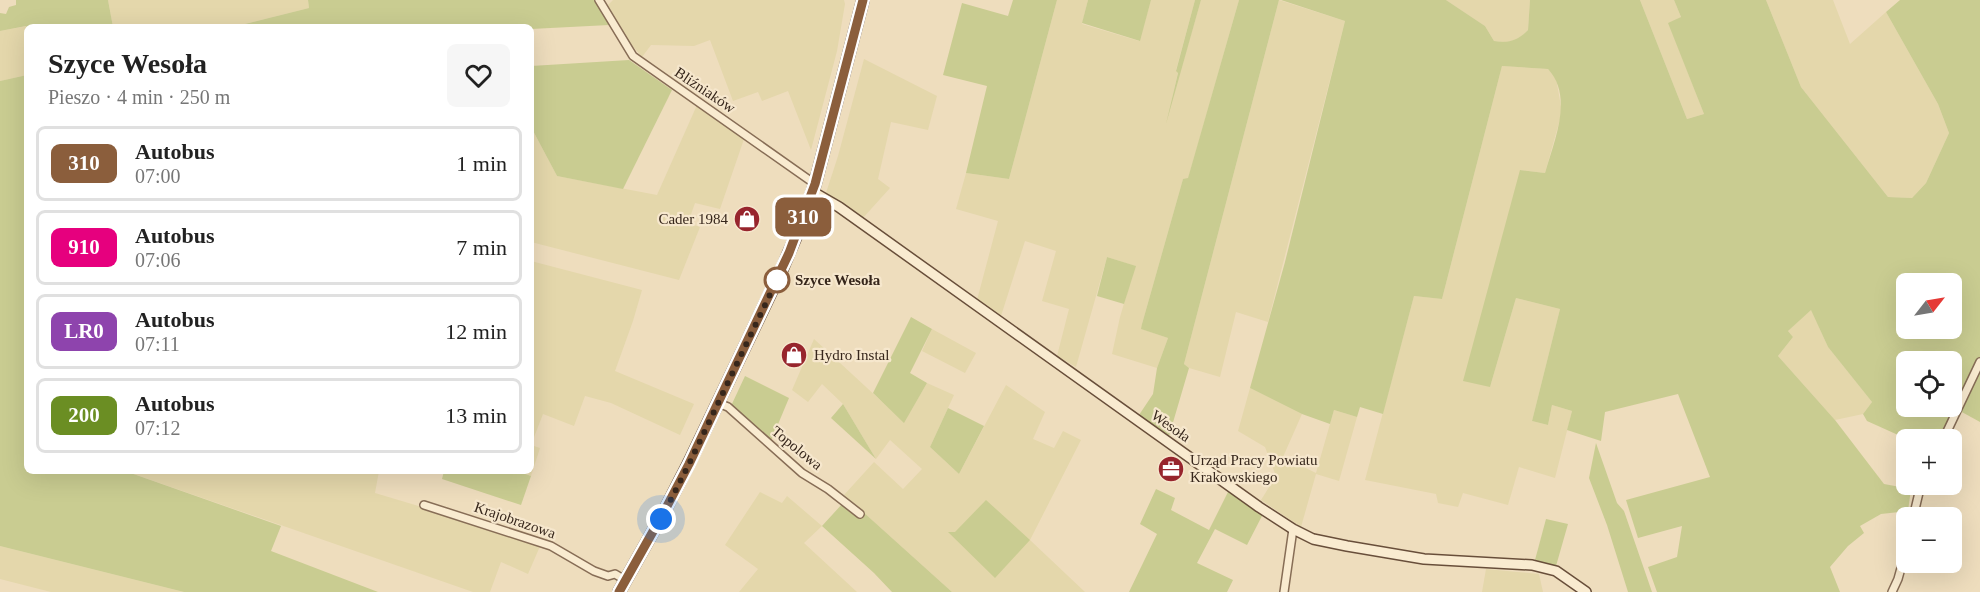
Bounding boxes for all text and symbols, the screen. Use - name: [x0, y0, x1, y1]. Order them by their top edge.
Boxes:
- button: heart: [447, 44, 510, 107]
- text: Szyce Wesoła: [48, 48, 207, 79]
- street label: Bliźniaków: [672, 64, 738, 116]
- text: Pieszo · 4 min · 250 m: [48, 86, 230, 108]
- text: Autobus: [135, 139, 214, 164]
- text: 310: [68, 151, 100, 175]
- text: 1 min: [456, 151, 507, 176]
- text: 07:00: [135, 165, 181, 187]
- line badge: 310: [768, 198, 838, 236]
- shop icon: Cader 1984: [732, 204, 762, 234]
- text: 310: [787, 205, 819, 229]
- place label: Cader 1984: [658, 211, 728, 227]
- text: Autobus: [135, 223, 214, 248]
- text: 910: [68, 235, 100, 259]
- text: 7 min: [456, 235, 507, 260]
- text: 07:06: [135, 249, 181, 271]
- marker: Szyce Wesoła: [764, 267, 790, 293]
- place label: Szyce Wesoła: [795, 272, 881, 288]
- north arrow: [1896, 273, 1962, 339]
- map controls: [1896, 273, 1962, 573]
- text: Autobus: [135, 307, 214, 332]
- text: LR0: [64, 319, 104, 343]
- text: 12 min: [445, 319, 507, 344]
- text: 07:11: [135, 333, 180, 355]
- shop icon: Hydro Instal: [779, 340, 809, 370]
- place label: Hydro Instal: [814, 347, 889, 363]
- button: locate: [1896, 351, 1962, 417]
- text: Autobus: [135, 391, 214, 416]
- text: 200: [68, 403, 100, 427]
- text: 13 min: [445, 403, 507, 428]
- street label: Wesoła: [1148, 407, 1194, 445]
- text: 07:12: [135, 417, 181, 439]
- street label: Topolowa: [769, 423, 826, 473]
- button: +: [1896, 429, 1962, 495]
- place label: Urząd Pracy Powiatu Krakowskiego: [1190, 452, 1318, 485]
- office icon: Urząd Pracy Powiatu Krakowskiego: [1156, 454, 1186, 484]
- street label: Krajobrazowa: [472, 499, 558, 542]
- your location: [646, 504, 676, 534]
- button: −: [1896, 507, 1962, 573]

